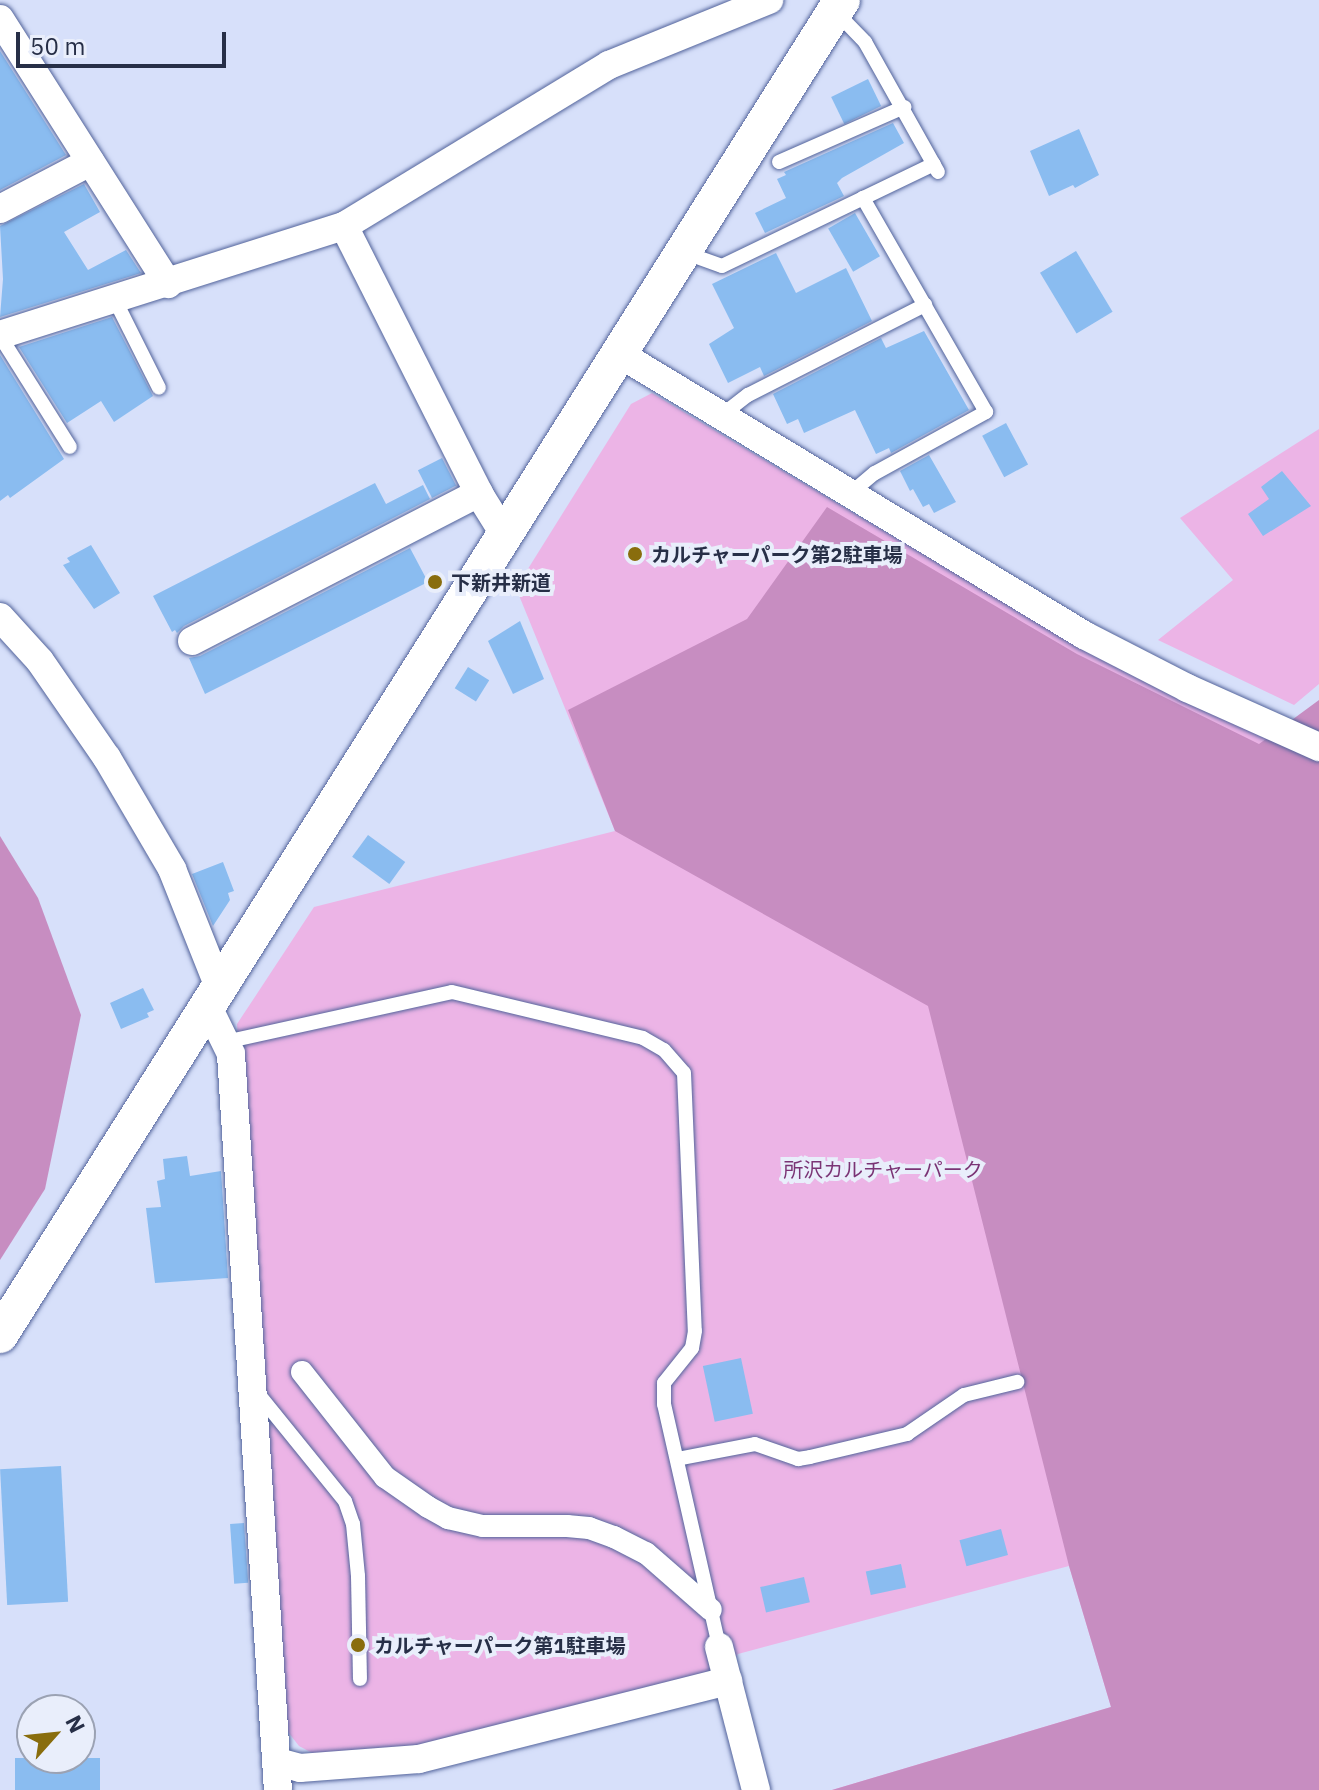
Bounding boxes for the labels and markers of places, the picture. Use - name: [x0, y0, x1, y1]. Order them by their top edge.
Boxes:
- place label: カルチャーパーク第2駐車場: [651, 542, 903, 566]
- marker: カルチャーパーク第2駐車場: [626, 545, 644, 563]
- place label: 下新井新道: [451, 570, 551, 594]
- marker: 下新井新道: [426, 573, 444, 591]
- place label: カルチャーパーク第1駐車場: [374, 1633, 626, 1657]
- marker: カルチャーパーク第1駐車場: [349, 1636, 367, 1654]

